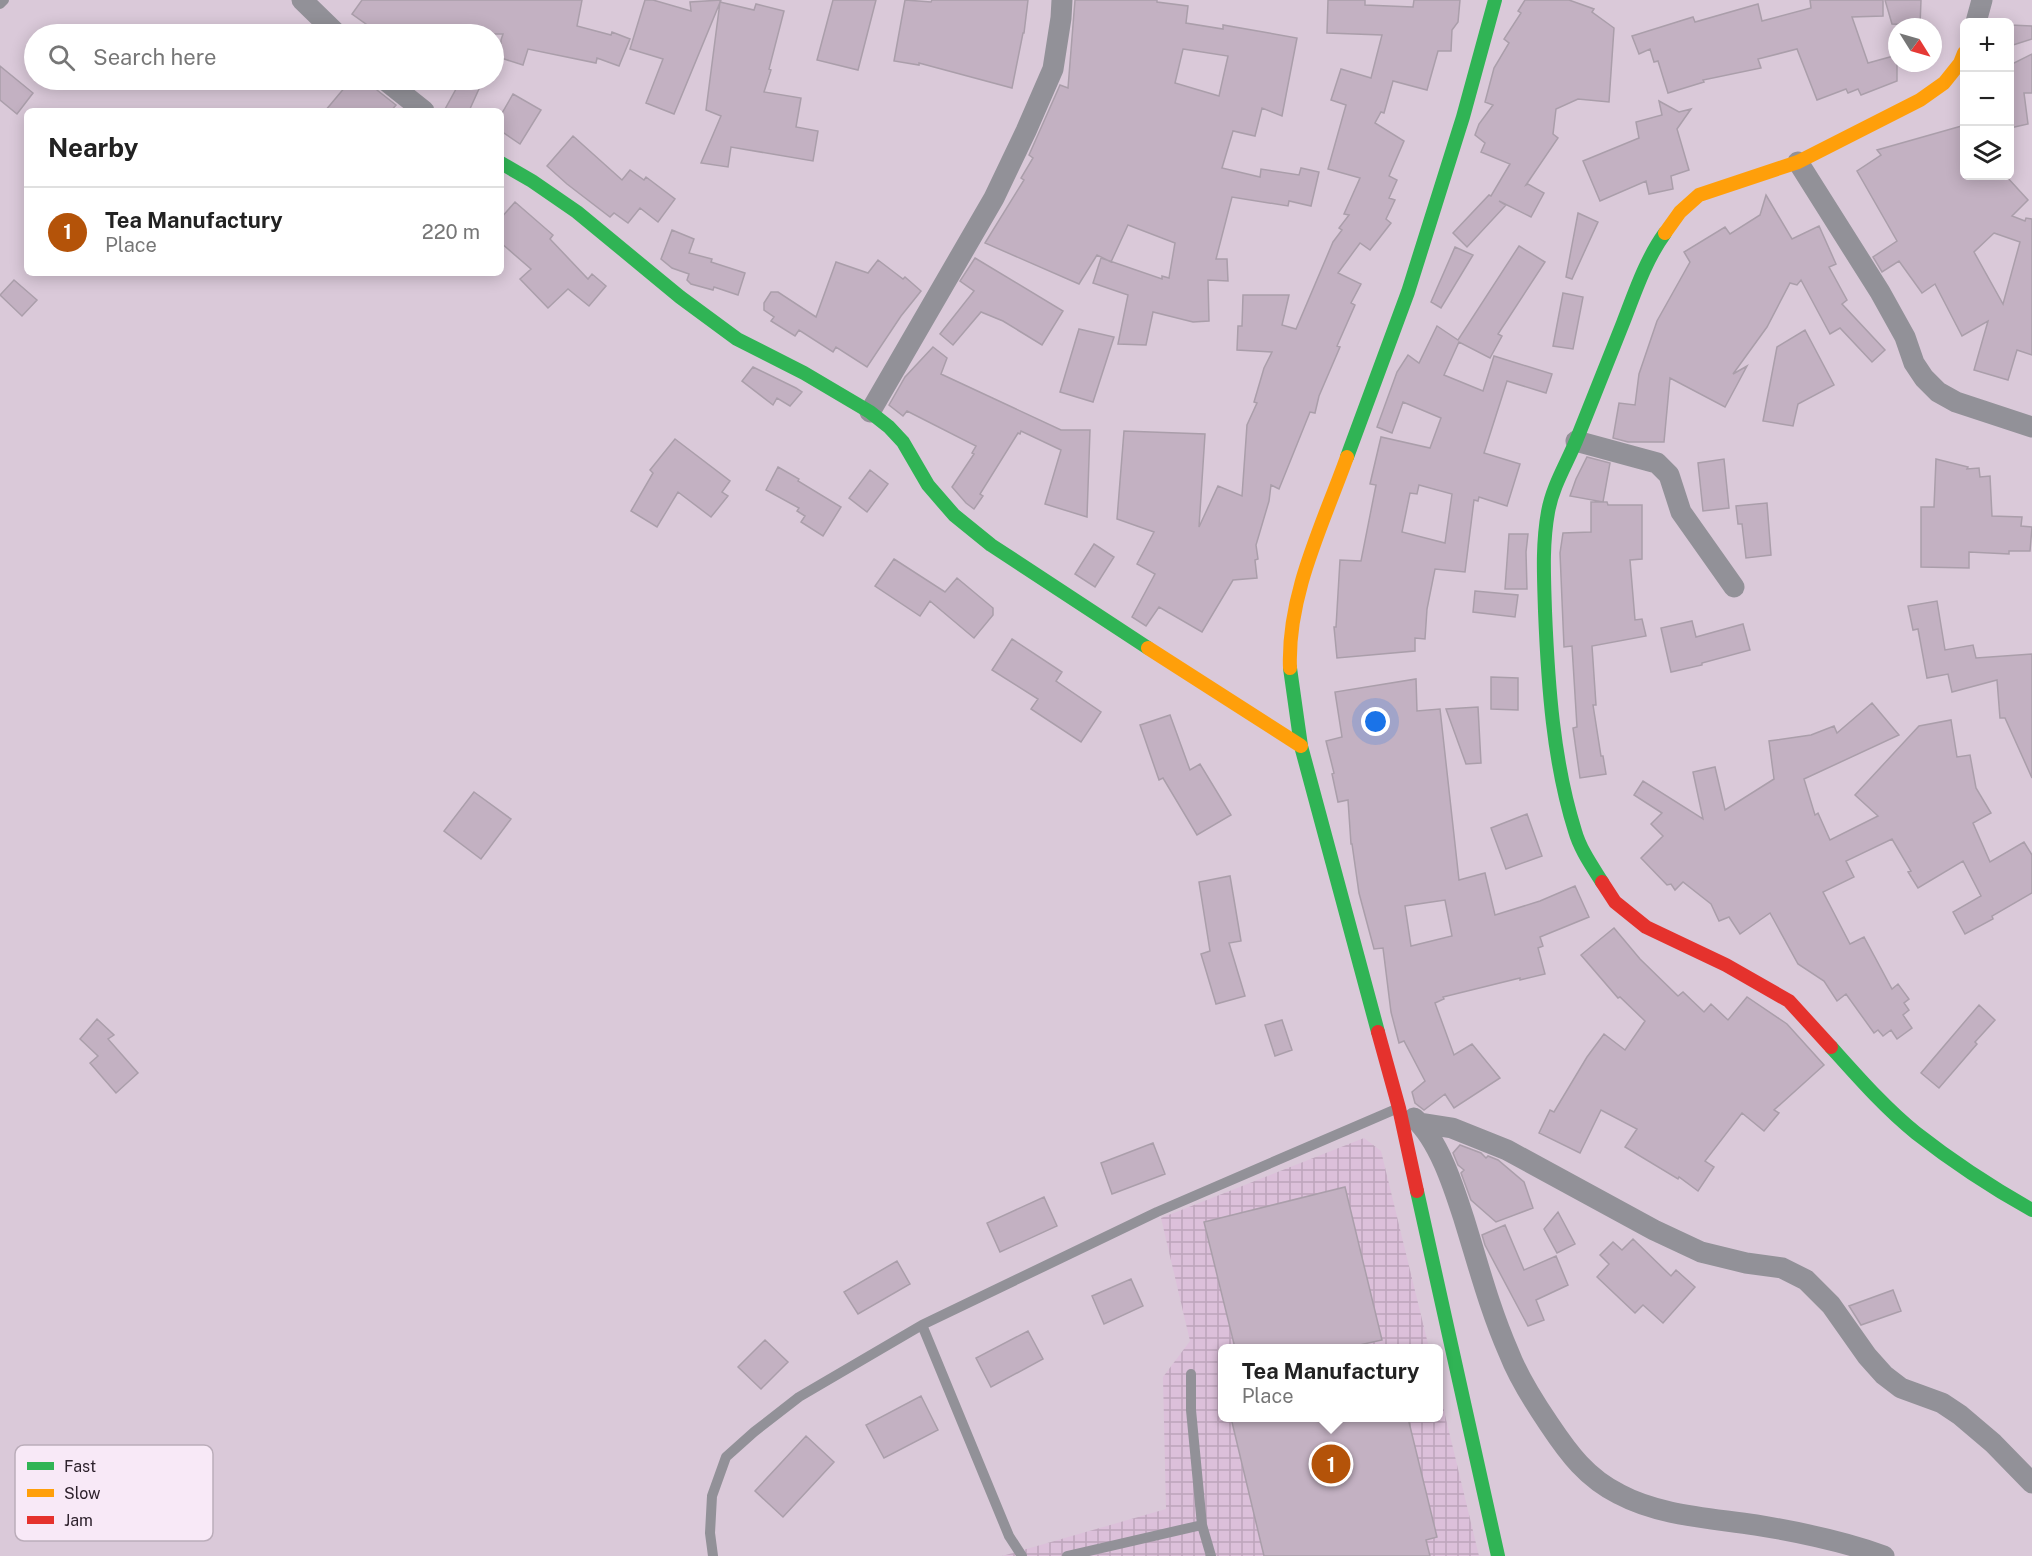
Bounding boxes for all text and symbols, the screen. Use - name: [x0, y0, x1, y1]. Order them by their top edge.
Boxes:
- north arrow: [1888, 18, 1942, 72]
- map controls: [1960, 18, 2014, 180]
- button: +: [1960, 18, 2014, 72]
- search box: [24, 24, 504, 90]
- icon: search: [45, 41, 78, 74]
- text: Search here: [93, 44, 217, 70]
- button: −: [1960, 72, 2014, 126]
- button: layers: [1960, 126, 2014, 180]
- text: Nearby: [48, 132, 138, 163]
- text: Tea Manufactury: [105, 207, 283, 233]
- text: 1: [63, 220, 72, 244]
- text: 220 m: [422, 220, 480, 244]
- text: Place: [105, 233, 157, 257]
- your location: [1361, 707, 1390, 736]
- popup: [1218, 1344, 1443, 1422]
- text: Tea Manufactury: [1242, 1358, 1419, 1384]
- text: Place: [1242, 1384, 1294, 1408]
- pin: 1: [1312, 1442, 1350, 1486]
- legend: [15, 1445, 213, 1541]
- text: Fast: [64, 1457, 96, 1476]
- text: Slow: [64, 1484, 101, 1503]
- text: Jam: [64, 1511, 93, 1530]

